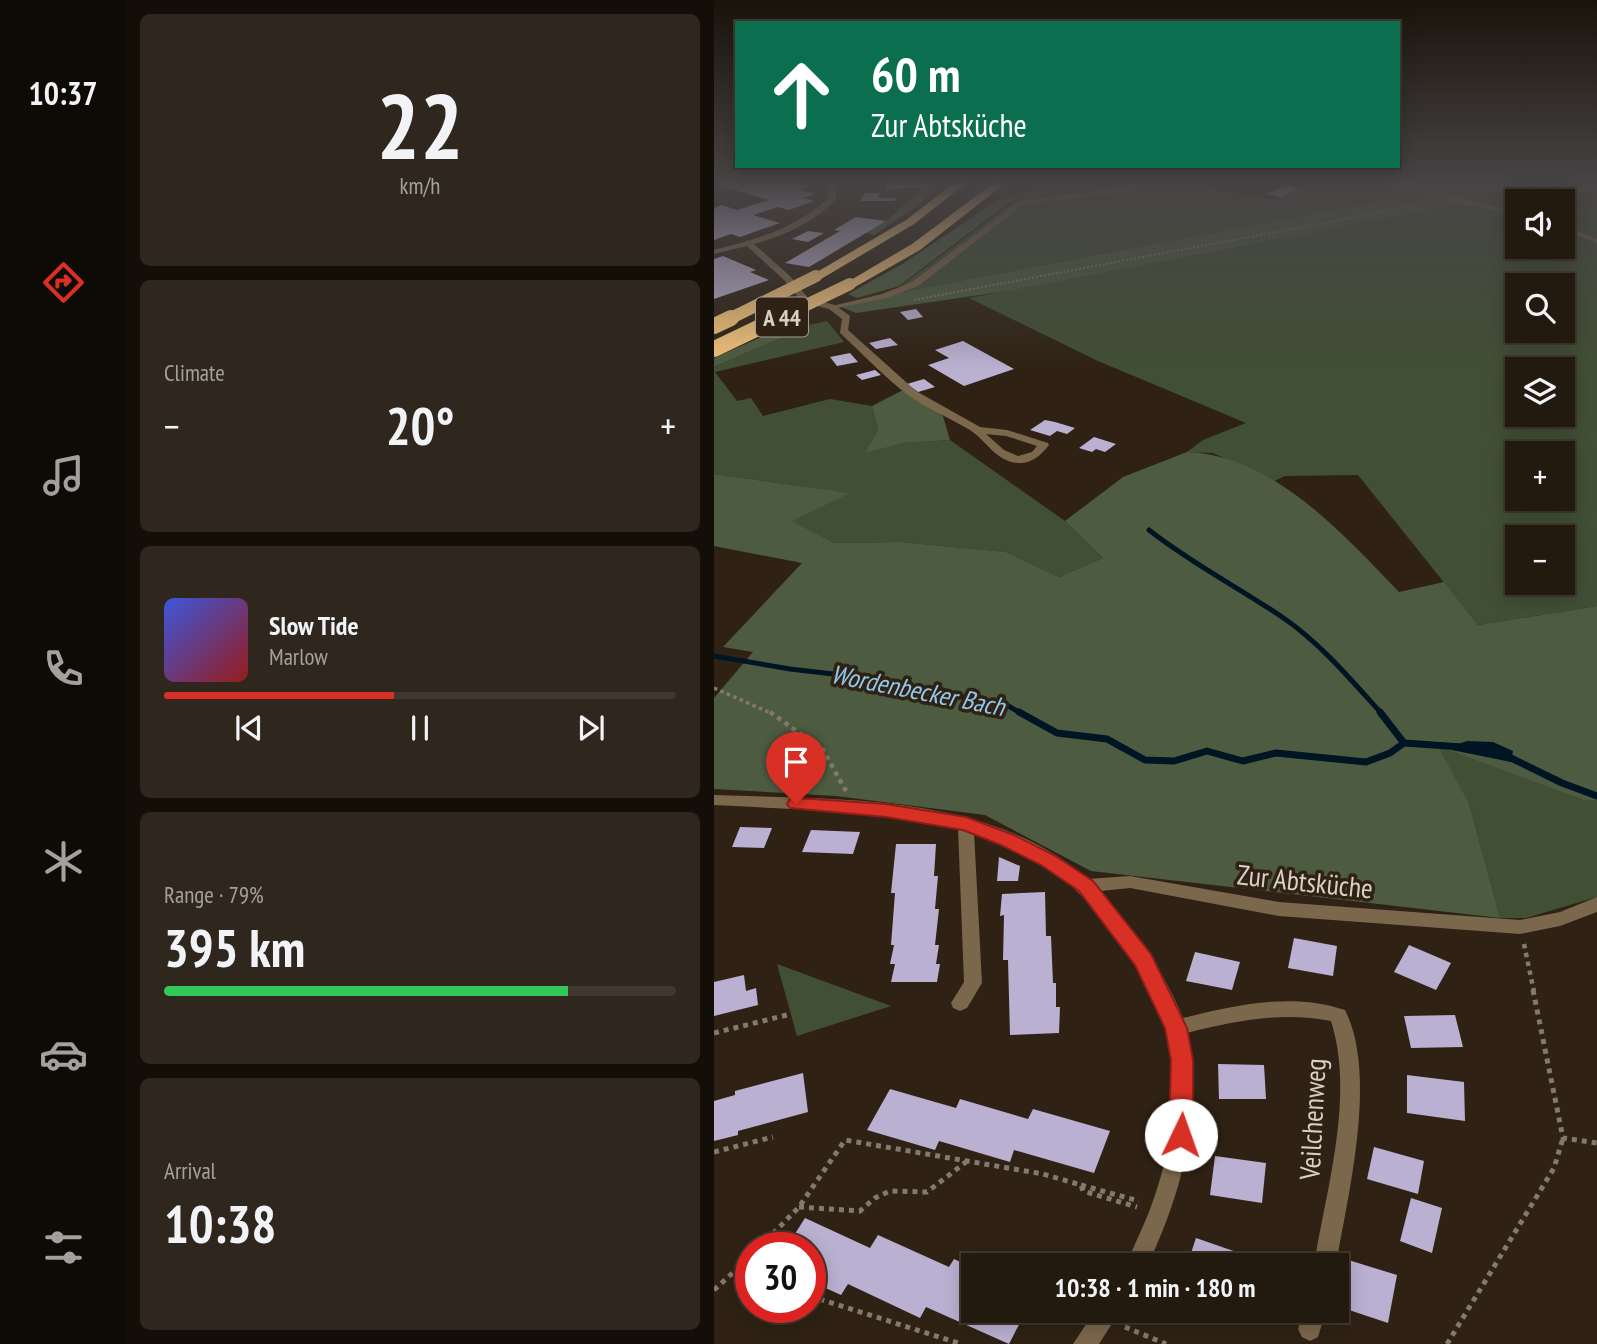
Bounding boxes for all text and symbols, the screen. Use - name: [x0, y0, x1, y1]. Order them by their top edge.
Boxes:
- text: 60 m: [871, 42, 960, 106]
- icon: ahead: [756, 49, 847, 140]
- text: 22: [377, 66, 464, 184]
- text: 10:37: [28, 72, 98, 114]
- text: Zur Abtsküche: [871, 104, 1027, 146]
- text: km/h: [400, 171, 440, 200]
- map controls: [1505, 189, 1575, 595]
- button: sound: [1505, 189, 1575, 259]
- icon: directions: [39, 258, 88, 307]
- button: search: [1505, 273, 1575, 343]
- road number: A 44: [756, 298, 808, 336]
- button: layers: [1505, 357, 1575, 427]
- text: Climate: [164, 358, 225, 387]
- text: 20°: [386, 392, 454, 459]
- text: −: [164, 401, 180, 450]
- text: +: [660, 401, 676, 450]
- button: +: [1505, 441, 1575, 511]
- icon: music: [39, 451, 88, 500]
- button: −: [1505, 525, 1575, 595]
- text: Slow Tide: [269, 609, 359, 642]
- text: Marlow: [269, 642, 328, 671]
- icon: phone: [39, 644, 88, 693]
- water label: Wordenbecker Bach: [829, 657, 1009, 723]
- icon: previous: [230, 709, 268, 747]
- icon: pause: [401, 709, 439, 747]
- icon: next: [572, 709, 610, 747]
- pin: [766, 732, 826, 804]
- icon: arrive: [777, 743, 815, 781]
- icon: climate: [39, 837, 88, 886]
- street label: Zur Abtsküche: [1235, 855, 1375, 907]
- text: Range · 79%: [164, 880, 264, 909]
- text: 395 km: [164, 914, 305, 981]
- icon: car: [39, 1030, 88, 1079]
- street label: Veilchenweg: [1290, 1057, 1334, 1182]
- position arrow: [1144, 1098, 1218, 1172]
- text: Arrival: [164, 1156, 216, 1185]
- text: 10:38: [164, 1190, 276, 1257]
- icon: filters: [39, 1223, 88, 1272]
- speed limit sign: 30: [735, 1232, 826, 1323]
- text: 10:38 · 1 min · 180 m: [1055, 1271, 1255, 1304]

